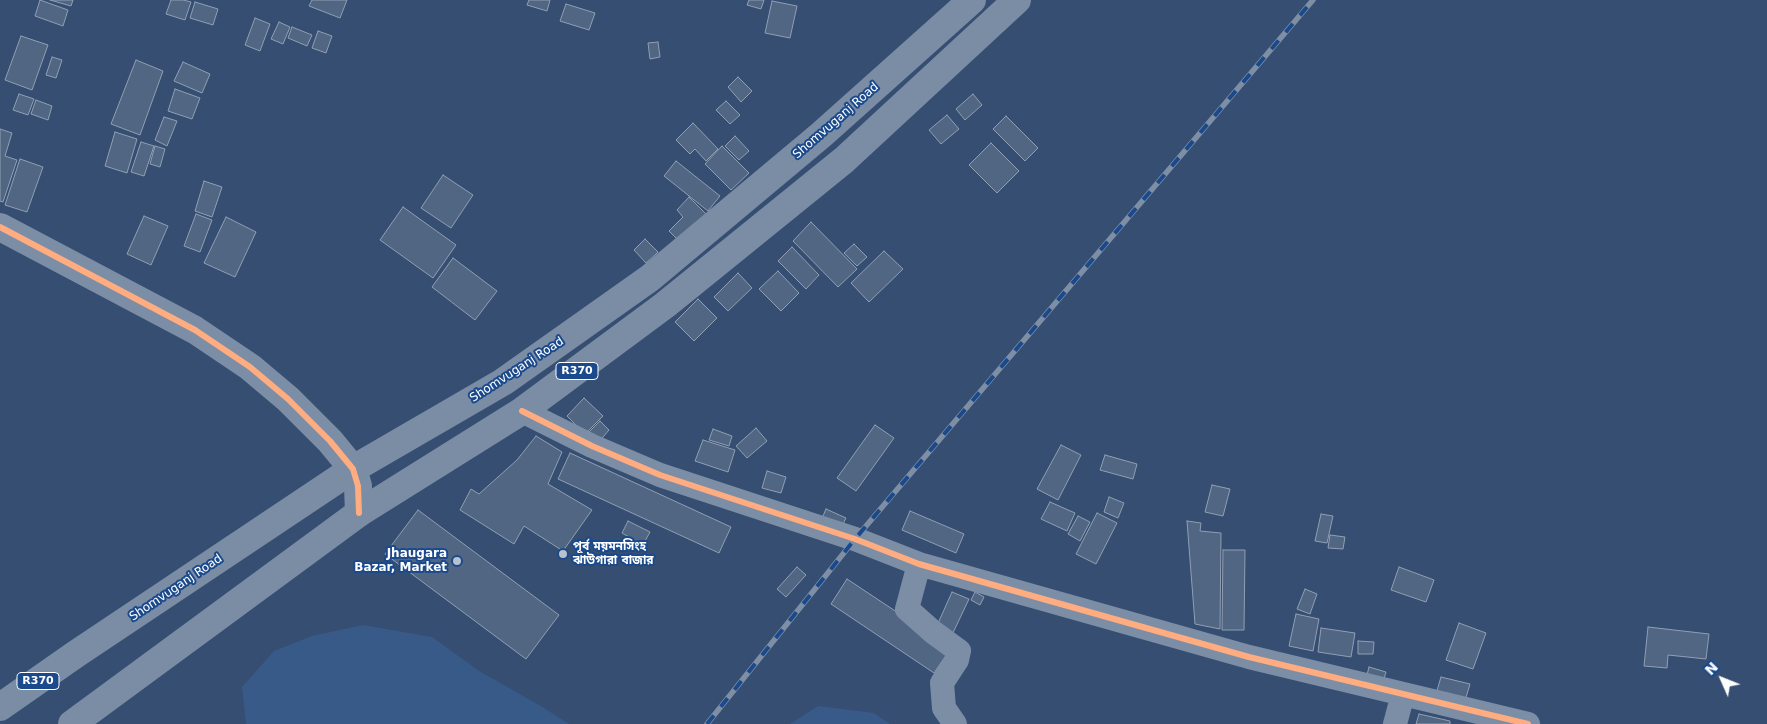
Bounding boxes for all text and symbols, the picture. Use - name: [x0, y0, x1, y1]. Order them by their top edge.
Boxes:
- street label: Shomvuganj Road: [790, 80, 882, 162]
- street label: Shomvuganj Road: [467, 334, 567, 406]
- road number: R370: [556, 362, 598, 380]
- place label: পূর্ব ময়মনসিংহ ঝাউগারা বাজার: [573, 540, 654, 568]
- place label: Jhaugara Bazar, Market: [354, 547, 447, 575]
- marker: পূর্ব ময়মনসিংহ ঝাউগারা বাজার: [557, 548, 569, 560]
- street label: Shomvuganj Road: [127, 552, 225, 624]
- marker: Jhaugara Bazar, Market: [451, 555, 463, 567]
- north arrow: [1697, 654, 1747, 704]
- text: N: [1701, 659, 1721, 678]
- road number: R370: [17, 672, 59, 689]

